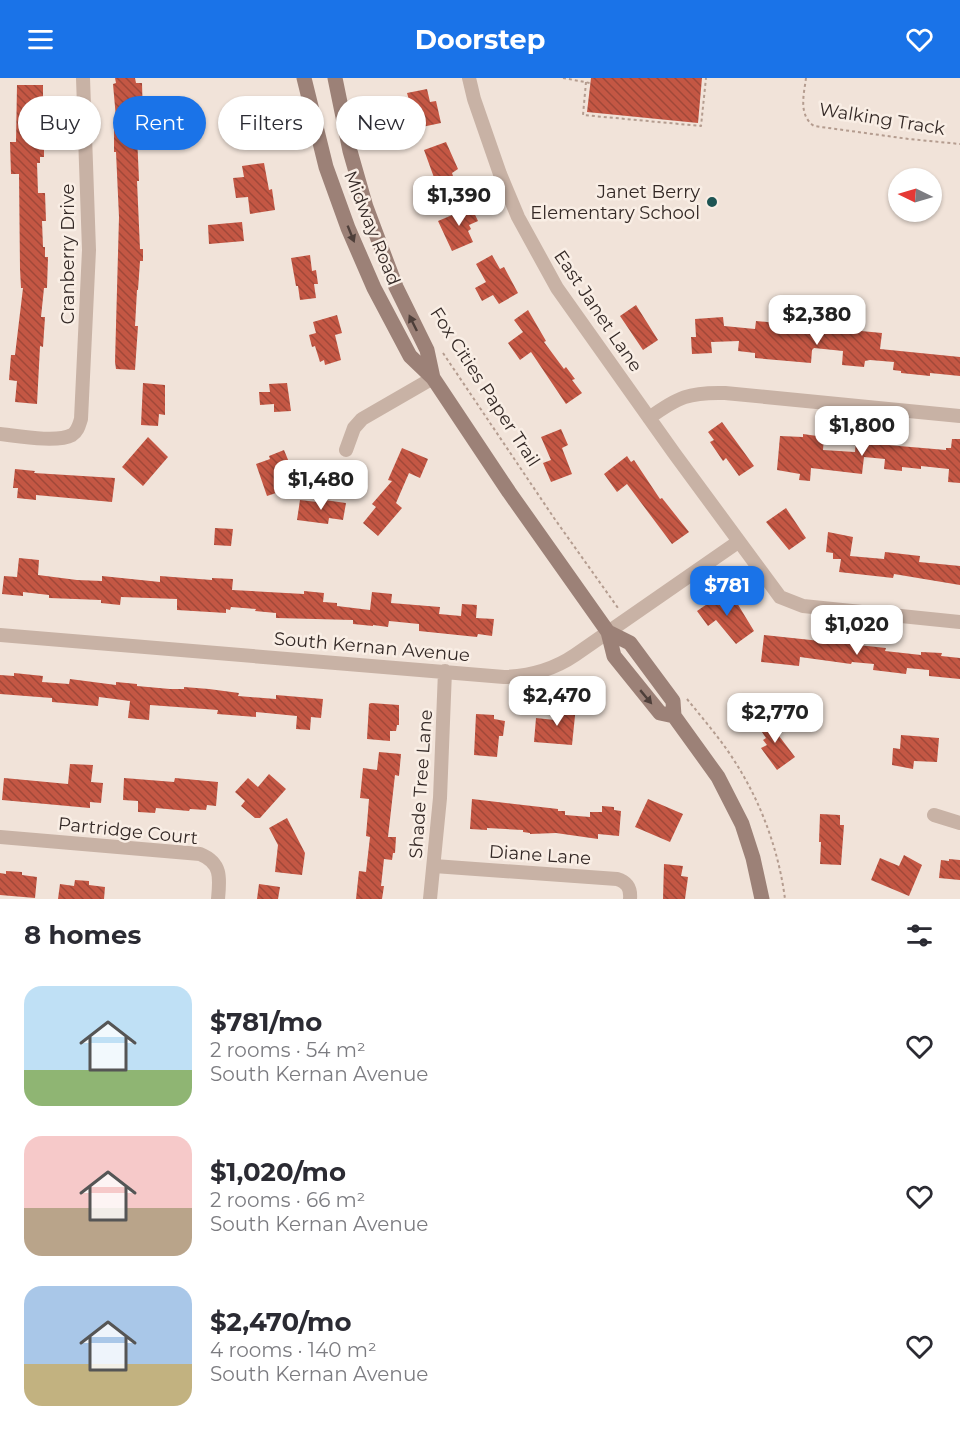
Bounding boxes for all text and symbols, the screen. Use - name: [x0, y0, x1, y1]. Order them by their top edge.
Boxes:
- icon: menu: [24, 23, 57, 56]
- text: Doorstep: [415, 23, 545, 56]
- icon: heart: [903, 23, 936, 56]
- chip: Buy: [18, 96, 101, 150]
- chip: Rent: [113, 96, 206, 150]
- chip: Filters: [218, 96, 324, 150]
- chip: New: [336, 96, 426, 150]
- street label: Walking Track: [817, 98, 947, 140]
- street label: Midway Road: [339, 168, 405, 288]
- north arrow: [888, 168, 942, 222]
- map controls: [888, 168, 942, 222]
- pin: $1,390: [410, 176, 508, 227]
- place label: Janet Berry Elementary School: [530, 181, 700, 224]
- street label: Cranberry Drive: [57, 183, 79, 324]
- text: $1,390: [427, 183, 491, 207]
- marker: Janet Berry Elementary School: [705, 195, 719, 209]
- one-way arrow: [346, 226, 356, 244]
- street label: East Janet Lane: [549, 246, 647, 376]
- pin: $2,380: [768, 295, 866, 346]
- text: $2,380: [783, 302, 851, 326]
- street label: Fox Cities Paper Trail: [425, 303, 545, 471]
- one-way arrow: [408, 315, 418, 332]
- pin: $1,800: [813, 406, 911, 457]
- text: $1,800: [829, 413, 895, 437]
- pin: $1,480: [272, 460, 370, 511]
- text: $1,480: [288, 467, 354, 491]
- pin: $781: [691, 566, 763, 617]
- text: $781: [704, 573, 750, 597]
- pin: $1,020: [808, 605, 906, 656]
- text: $1,020: [825, 612, 889, 636]
- street label: South Kernan Avenue: [273, 627, 471, 667]
- pin: $2,470: [508, 676, 606, 727]
- text: $2,470: [523, 683, 591, 707]
- one-way arrow: [640, 689, 653, 705]
- pin: $2,770: [726, 693, 824, 744]
- text: $2,770: [741, 700, 809, 724]
- street label: Shade Tree Lane: [405, 709, 437, 859]
- street label: Partridge Court: [57, 813, 199, 849]
- street label: Diane Lane: [488, 840, 592, 870]
- text: 8 homes: [24, 919, 141, 951]
- icon: filters: [903, 919, 936, 952]
- text: $781/mo: [210, 1006, 322, 1038]
- icon: home: [72, 1010, 144, 1082]
- icon: heart: [903, 1030, 936, 1063]
- text: 2 rooms · 54 m²: [210, 1038, 366, 1062]
- text: South Kernan Avenue: [210, 1062, 428, 1086]
- text: $1,020/mo: [210, 1156, 346, 1188]
- icon: home: [72, 1160, 144, 1232]
- icon: heart: [903, 1180, 936, 1213]
- text: 2 rooms · 66 m²: [210, 1188, 365, 1212]
- text: South Kernan Avenue: [210, 1212, 428, 1236]
- text: $2,470/mo: [210, 1306, 352, 1338]
- icon: home: [72, 1310, 144, 1382]
- icon: heart: [903, 1330, 936, 1363]
- text: 4 rooms · 140 m²: [210, 1338, 377, 1362]
- text: South Kernan Avenue: [210, 1362, 428, 1386]

